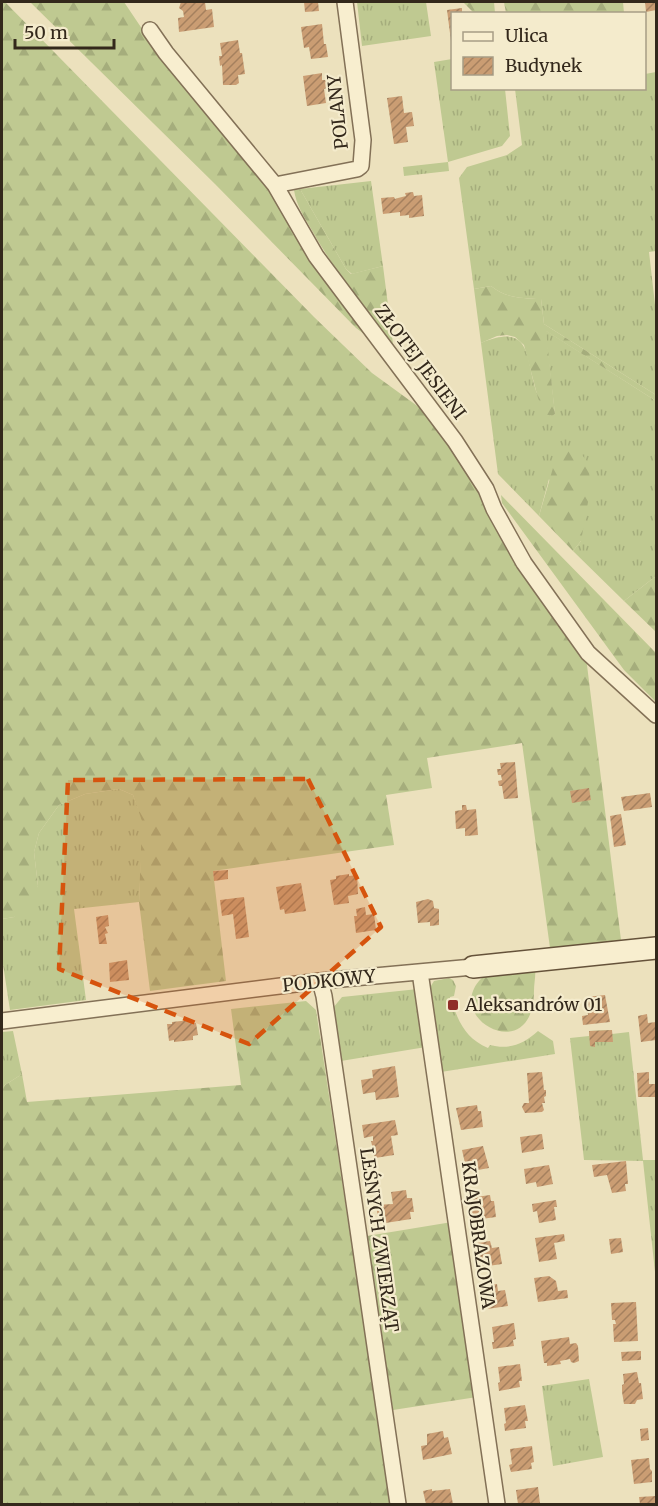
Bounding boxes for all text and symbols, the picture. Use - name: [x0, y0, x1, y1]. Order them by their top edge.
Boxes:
- scale bar: [15, 12, 114, 50]
- legend: [451, 12, 646, 90]
- text: 50 m: [24, 21, 68, 44]
- text: Ulica: [505, 24, 549, 47]
- text: Budynek: [505, 54, 583, 77]
- street label: POLANY: [322, 73, 353, 151]
- street label: ZŁOTEJ JESIENI: [370, 300, 471, 424]
- street label: PODKOWY: [281, 964, 377, 997]
- place label: Aleksandrów 01: [464, 993, 602, 1016]
- marker: Aleksandrów 01: [446, 998, 460, 1012]
- street label: LEŚNYCH ZWIERZĄT: [355, 1146, 404, 1334]
- street label: KRAJOBRAZOWA: [457, 1160, 500, 1310]

